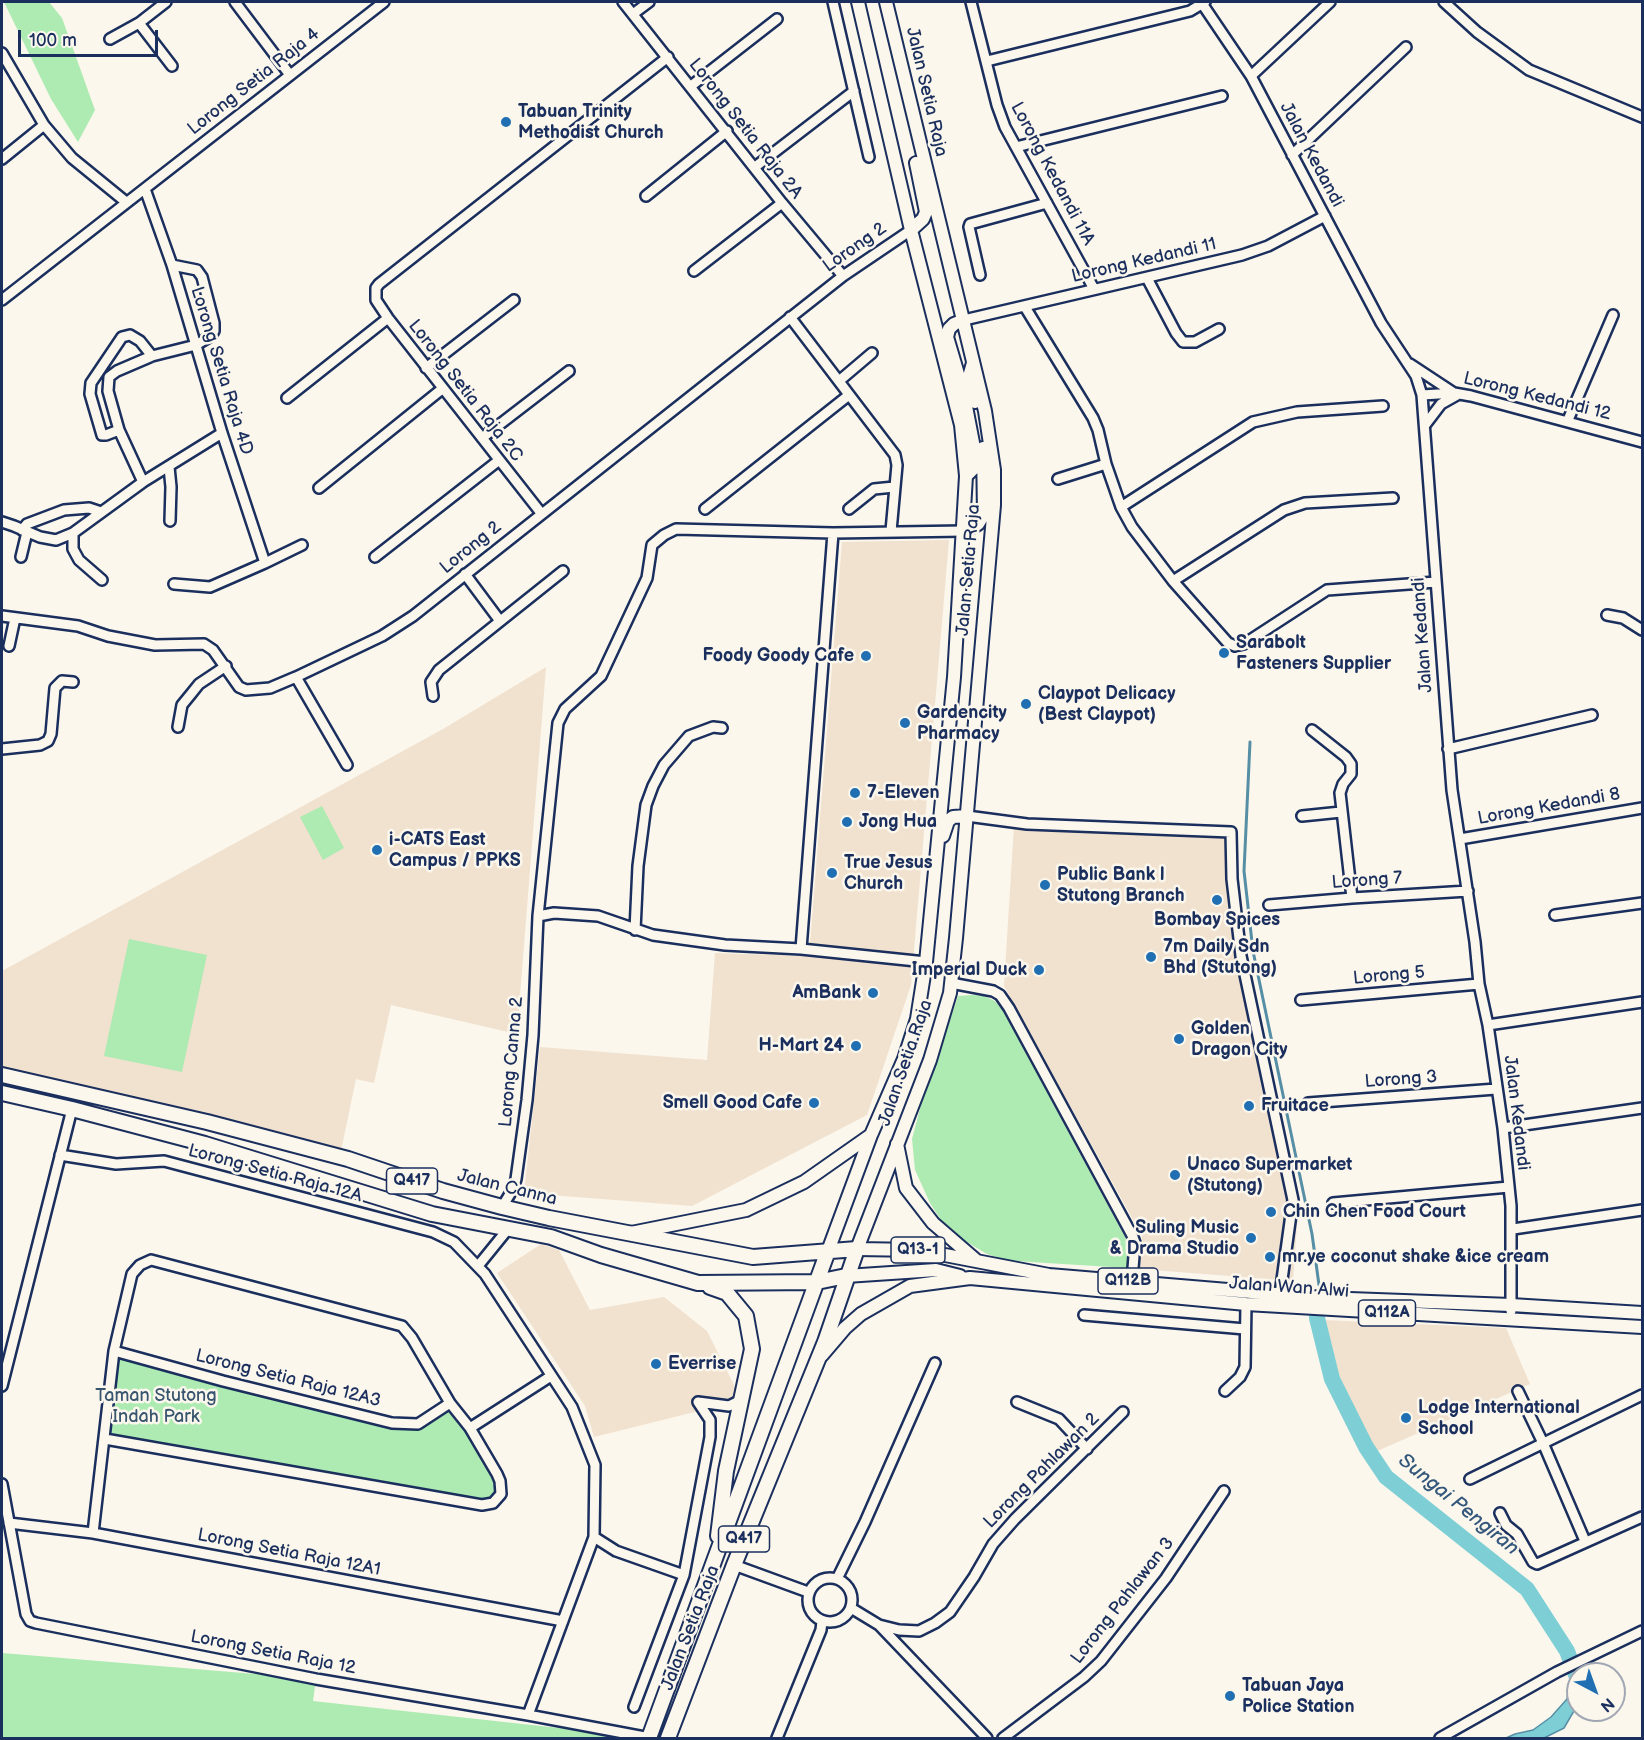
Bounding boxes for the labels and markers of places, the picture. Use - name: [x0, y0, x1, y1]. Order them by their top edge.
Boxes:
- place label: Tabuan Trinity Methodist Church: [518, 101, 664, 144]
- marker: Tabuan Trinity Methodist Church: [499, 115, 513, 129]
- place label: Sarabolt Fasteners Supplier: [1236, 632, 1391, 674]
- place label: Foody Goody Cafe: [702, 645, 854, 667]
- marker: Sarabolt Fasteners Supplier: [1217, 646, 1231, 660]
- marker: Foody Goody Cafe: [859, 649, 873, 663]
- place label: Claypot Delicacy (Best Claypot): [1038, 683, 1175, 726]
- marker: Claypot Delicacy (Best Claypot): [1019, 697, 1033, 711]
- place label: Gardencity Pharmacy: [917, 702, 1007, 744]
- marker: Gardencity Pharmacy: [898, 716, 912, 730]
- place label: 7-Eleven: [867, 782, 939, 804]
- marker: 7-Eleven: [848, 786, 862, 800]
- place label: Jong Hua: [859, 811, 937, 833]
- marker: Jong Hua: [840, 815, 854, 829]
- place label: i-CATS East Campus / PPKS: [389, 829, 521, 872]
- marker: i-CATS East Campus / PPKS: [370, 843, 384, 857]
- place label: True Jesus Church: [844, 852, 933, 894]
- place label: Public Bank | Stutong Branch: [1057, 864, 1185, 906]
- marker: True Jesus Church: [825, 866, 839, 880]
- marker: Public Bank | Stutong Branch: [1038, 878, 1052, 892]
- marker: Bombay Spices: [1210, 893, 1224, 907]
- place label: Bombay Spices: [1154, 909, 1280, 931]
- place label: 7m Daily Sdn Bhd (Stutong): [1163, 936, 1277, 978]
- marker: 7m Daily Sdn Bhd (Stutong): [1144, 950, 1158, 964]
- place label: Imperial Duck: [912, 959, 1027, 981]
- marker: Imperial Duck: [1032, 963, 1046, 977]
- place label: AmBank: [792, 982, 861, 1004]
- marker: AmBank: [866, 986, 880, 1000]
- place label: Golden Dragon City: [1191, 1018, 1287, 1060]
- marker: Golden Dragon City: [1172, 1032, 1186, 1046]
- place label: H-Mart 24: [758, 1035, 844, 1057]
- marker: H-Mart 24: [849, 1039, 863, 1053]
- place label: Smell Good Cafe: [663, 1092, 802, 1114]
- place label: Fruitace: [1261, 1095, 1329, 1117]
- marker: Smell Good Cafe: [807, 1096, 821, 1110]
- marker: Fruitace: [1242, 1099, 1256, 1113]
- place label: Unaco Supermarket (Stutong): [1187, 1154, 1352, 1196]
- marker: Unaco Supermarket (Stutong): [1168, 1168, 1182, 1182]
- place label: Chin Chen Food Court: [1283, 1201, 1466, 1223]
- marker: Chin Chen Food Court: [1264, 1205, 1278, 1219]
- place label: Suling Music & Drama Studio: [1110, 1217, 1239, 1260]
- marker: Suling Music & Drama Studio: [1244, 1231, 1258, 1245]
- place label: mr.ye coconut shake &ice cream: [1282, 1246, 1549, 1268]
- marker: mr.ye coconut shake &ice cream: [1263, 1250, 1277, 1264]
- place label: Everrise: [668, 1353, 736, 1375]
- marker: Everrise: [649, 1357, 663, 1371]
- place label: Lodge International School: [1418, 1397, 1580, 1440]
- marker: Lodge International School: [1399, 1411, 1413, 1425]
- place label: Tabuan Jaya Police Station: [1242, 1675, 1354, 1718]
- marker: Tabuan Jaya Police Station: [1223, 1689, 1237, 1703]

